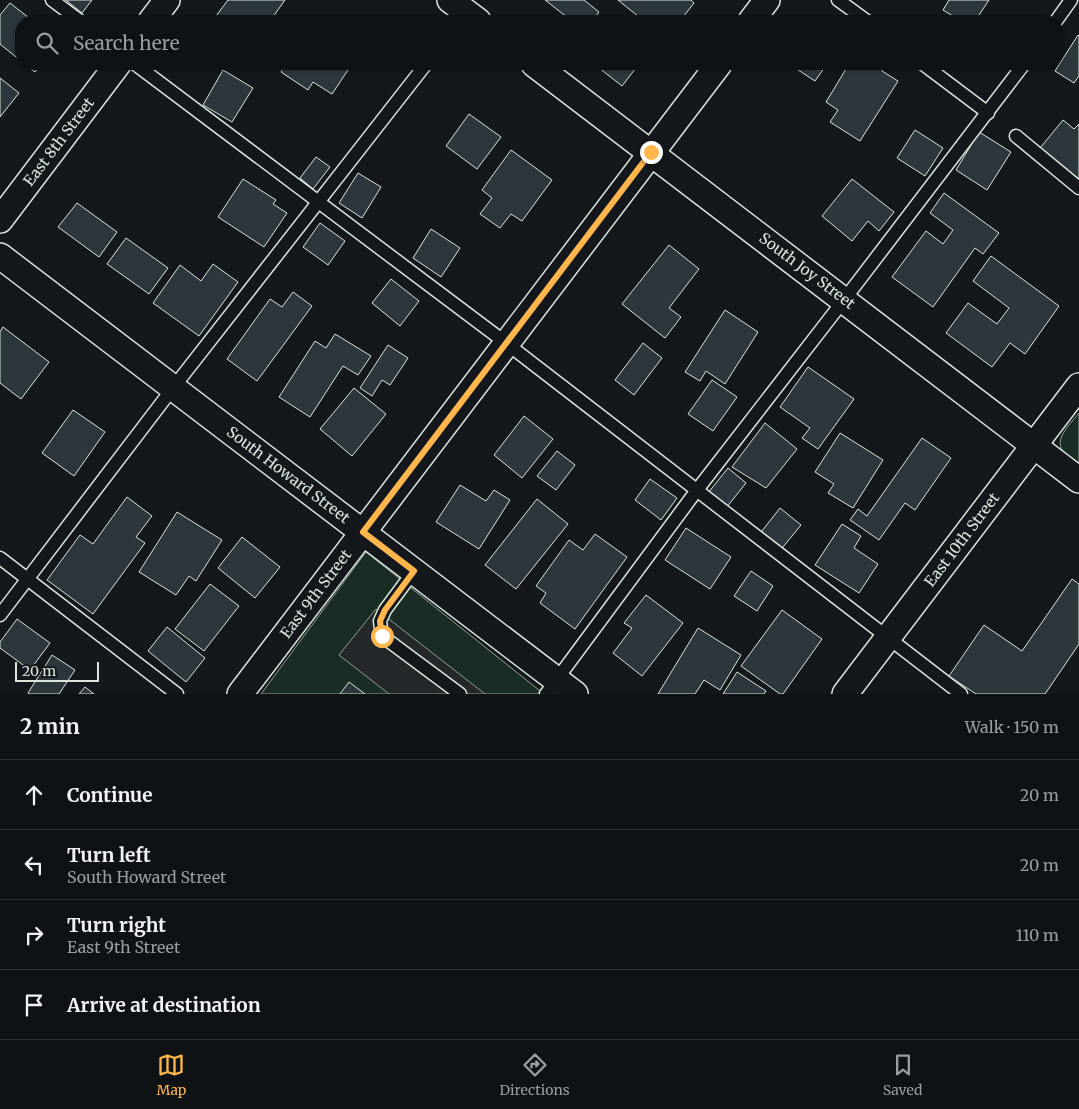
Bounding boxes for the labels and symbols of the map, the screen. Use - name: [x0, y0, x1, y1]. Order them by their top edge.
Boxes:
- street label: East 8th Street: [19, 94, 98, 190]
- route end: [640, 141, 663, 164]
- street label: South Joy Street: [756, 228, 859, 313]
- street label: South Howard Street: [223, 422, 354, 527]
- street label: East 10th Street: [920, 489, 1003, 590]
- street label: East 9th Street: [276, 545, 355, 642]
- route start: [371, 625, 394, 648]
- scale bar: [15, 659, 99, 682]

